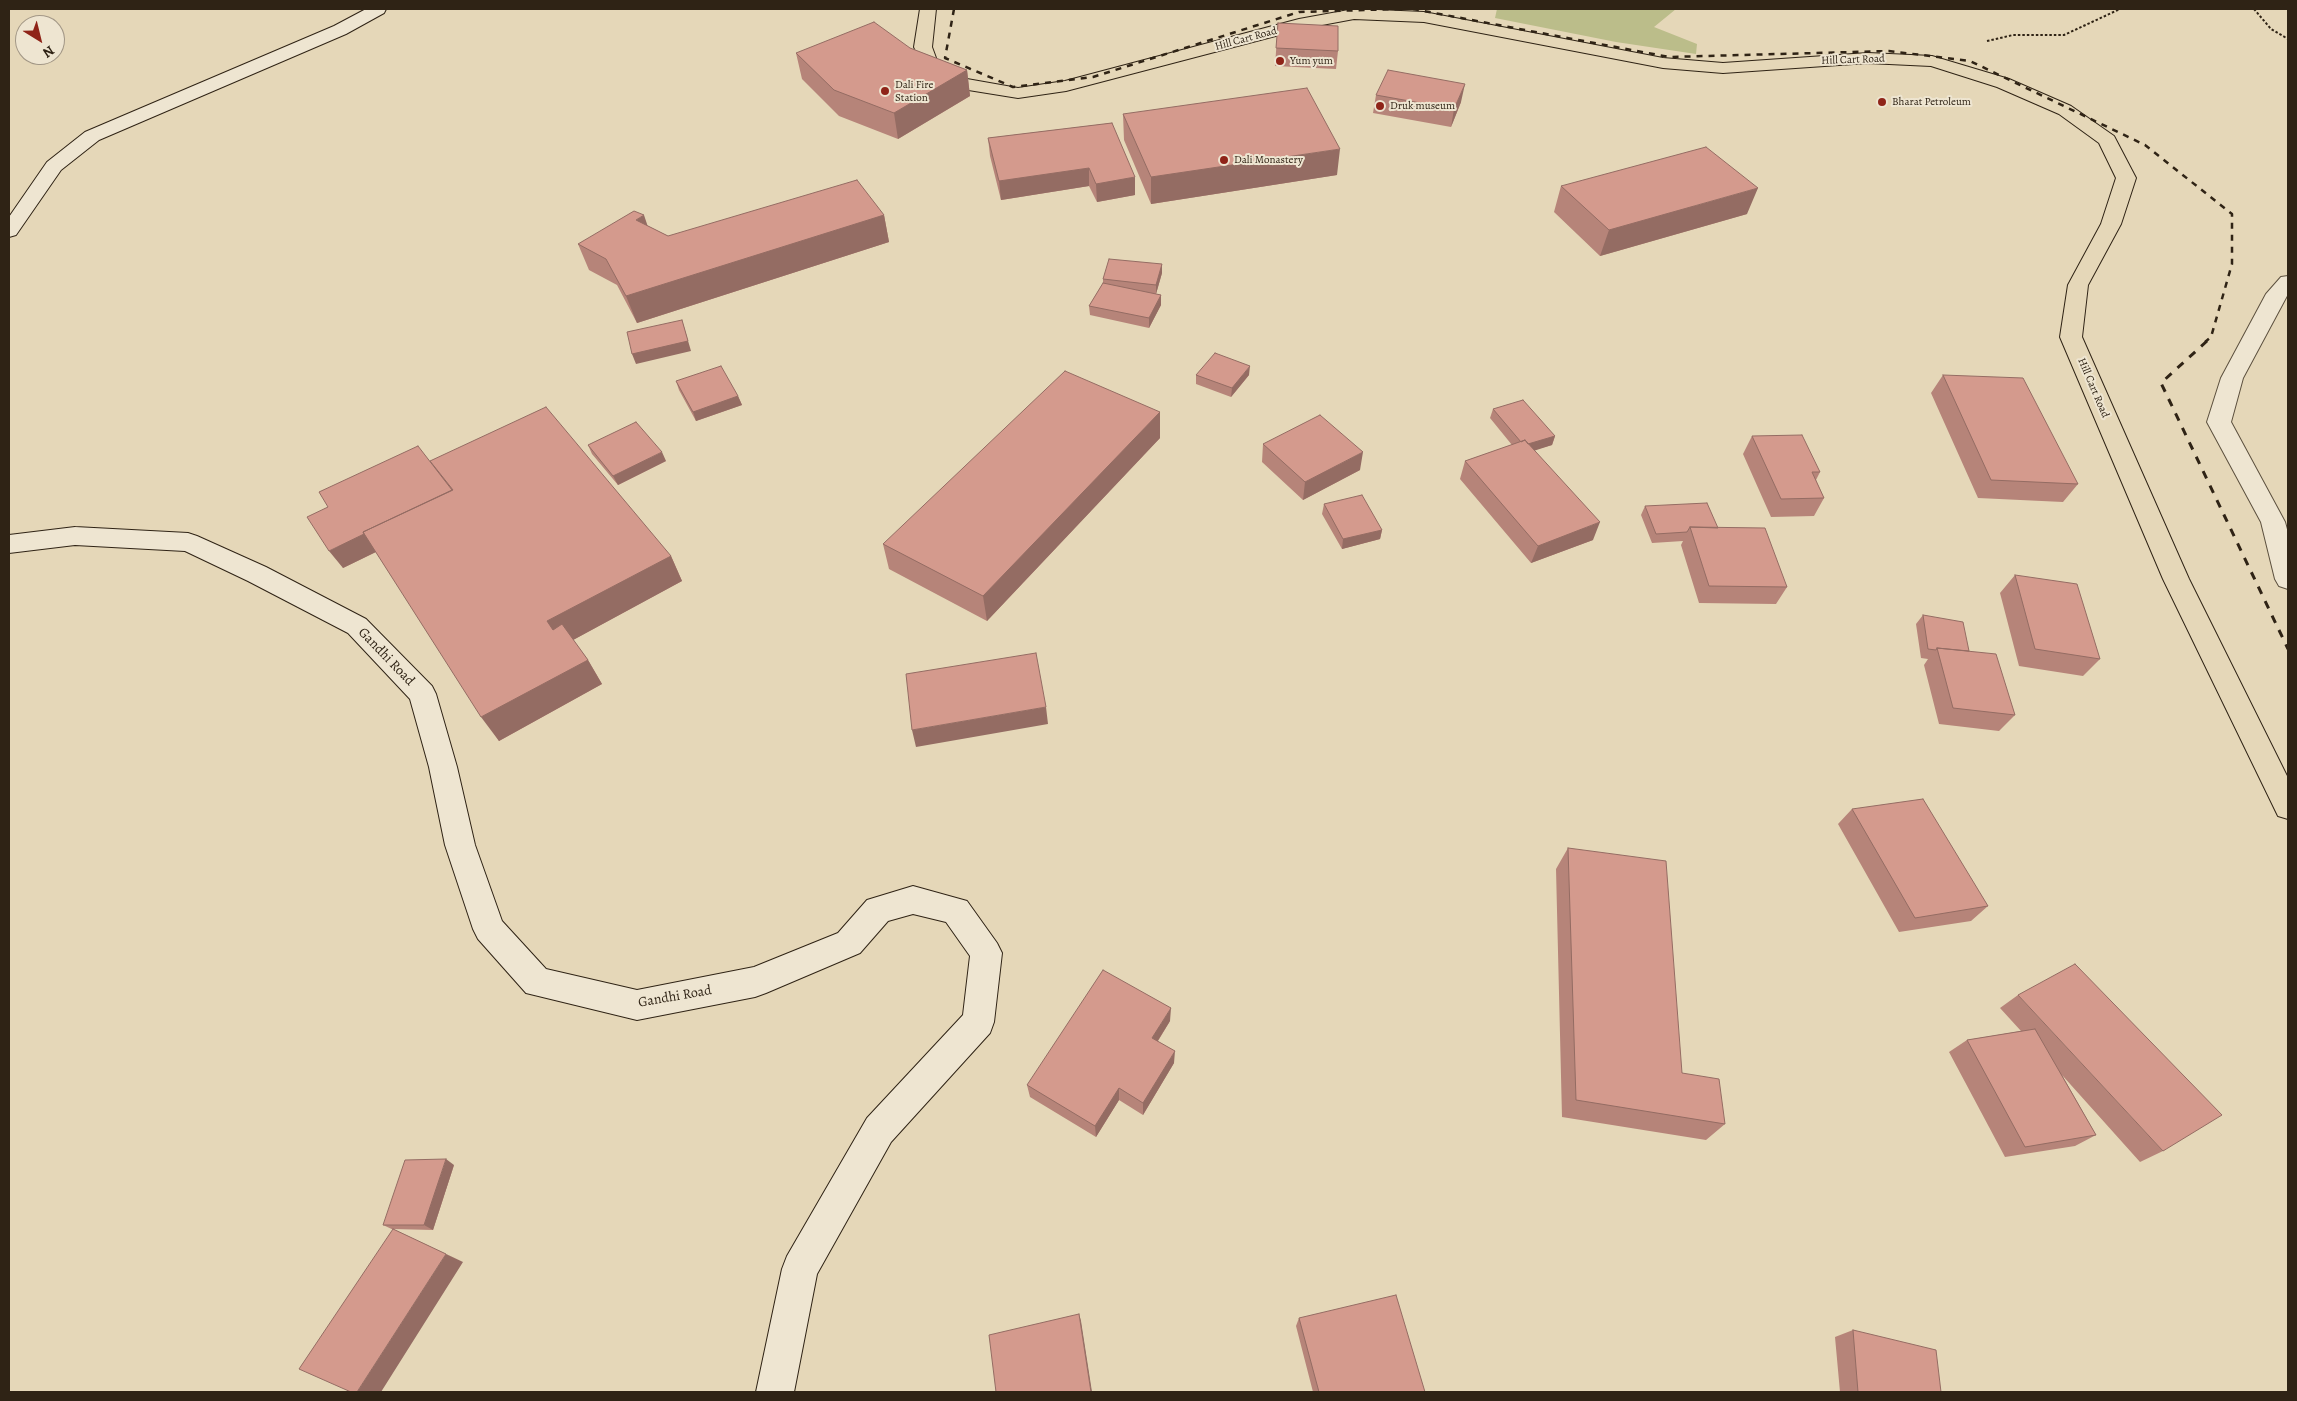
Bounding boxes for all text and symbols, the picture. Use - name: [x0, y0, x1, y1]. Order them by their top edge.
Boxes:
- north arrow: [15, 15, 65, 65]
- street label: Hill Cart Road: [1213, 24, 1279, 54]
- text: N: [39, 41, 58, 62]
- street label: Hill Cart Road: [1821, 52, 1885, 68]
- place label: Yum yum: [1290, 54, 1333, 68]
- marker: Yum yum: [1274, 55, 1286, 67]
- place label: Dali Fire Station: [895, 78, 933, 104]
- marker: Dali Fire Station: [879, 85, 891, 97]
- place label: Bharat Petroleum: [1892, 95, 1971, 109]
- marker: Bharat Petroleum: [1876, 96, 1888, 108]
- place label: Druk museum: [1390, 99, 1455, 113]
- marker: Druk museum: [1374, 100, 1386, 112]
- place label: Dali Monastery: [1234, 153, 1303, 167]
- marker: Dali Monastery: [1218, 154, 1230, 166]
- street label: Hill Cart Road: [2074, 356, 2112, 420]
- street label: Gandhi Road: [354, 624, 418, 690]
- street label: Gandhi Road: [637, 982, 713, 1012]

